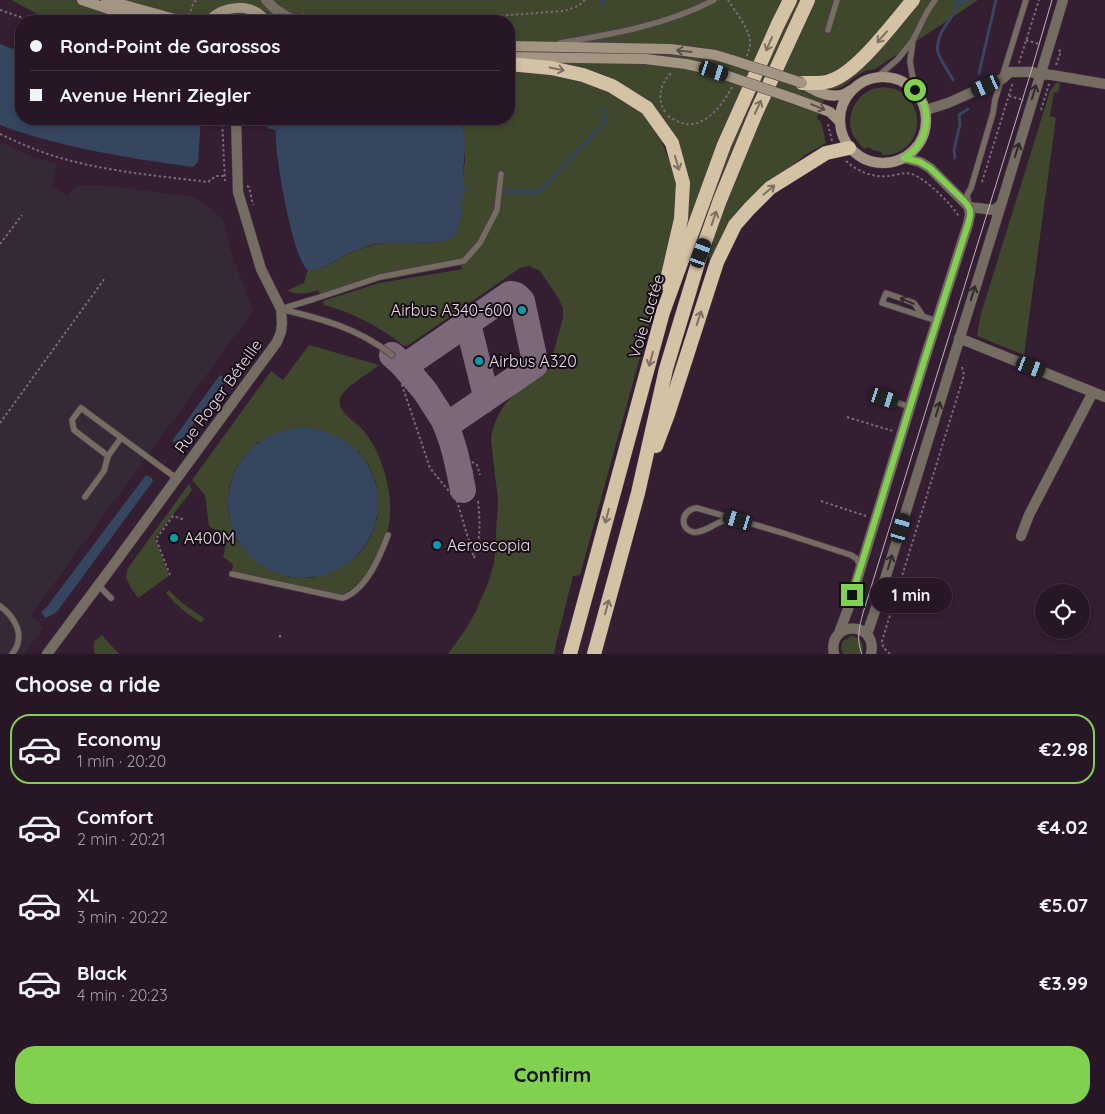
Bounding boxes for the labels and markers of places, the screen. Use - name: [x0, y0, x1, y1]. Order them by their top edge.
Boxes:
- place label: Airbus A340-600: [391, 300, 512, 320]
- marker: Airbus A340-600: [516, 304, 528, 316]
- place label: Airbus A320: [489, 351, 577, 371]
- marker: Airbus A320: [473, 355, 485, 367]
- place label: A400M: [184, 528, 235, 548]
- marker: A400M: [168, 532, 180, 544]
- place label: Aeroscopia: [447, 535, 530, 555]
- marker: Aeroscopia: [431, 539, 443, 551]

